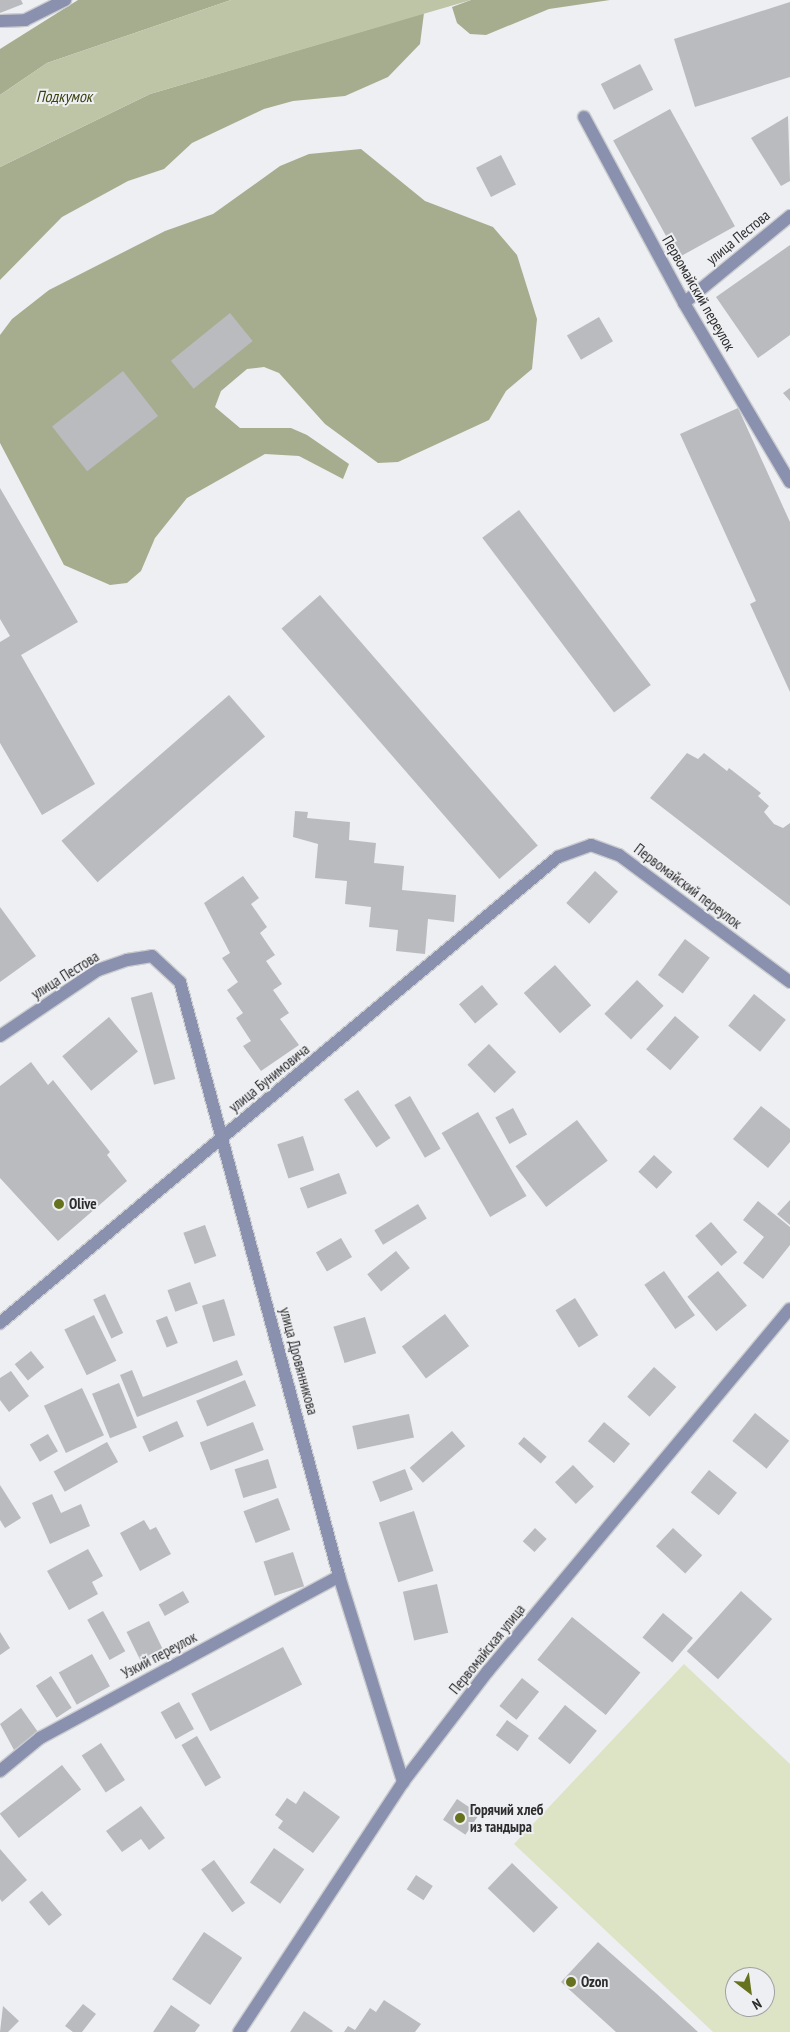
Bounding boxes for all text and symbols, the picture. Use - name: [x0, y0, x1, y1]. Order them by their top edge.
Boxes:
- water label: Подкумок: [36, 86, 92, 106]
- street label: улица Пестова: [703, 206, 773, 268]
- street label: Первомайский переулок: [659, 232, 739, 354]
- street label: Первомайский переулок: [631, 840, 745, 932]
- street label: улица Пестова: [28, 947, 102, 1003]
- street label: улица Бунимовича: [225, 1040, 313, 1116]
- place label: Olive: [69, 1195, 97, 1213]
- marker: Olive: [53, 1198, 65, 1210]
- street label: улица Дровянникова: [276, 1305, 322, 1417]
- street label: Первомайская улица: [445, 1600, 529, 1698]
- street label: Узкий переулок: [118, 1628, 200, 1682]
- place label: Горячий хлеб из тандыра: [470, 1800, 543, 1835]
- marker: Горячий хлеб из тандыра: [454, 1812, 466, 1824]
- north arrow: [725, 1967, 775, 2017]
- place label: Ozon: [581, 1973, 608, 1991]
- marker: Ozon: [565, 1976, 577, 1988]
- text: N: [749, 1994, 765, 2014]

